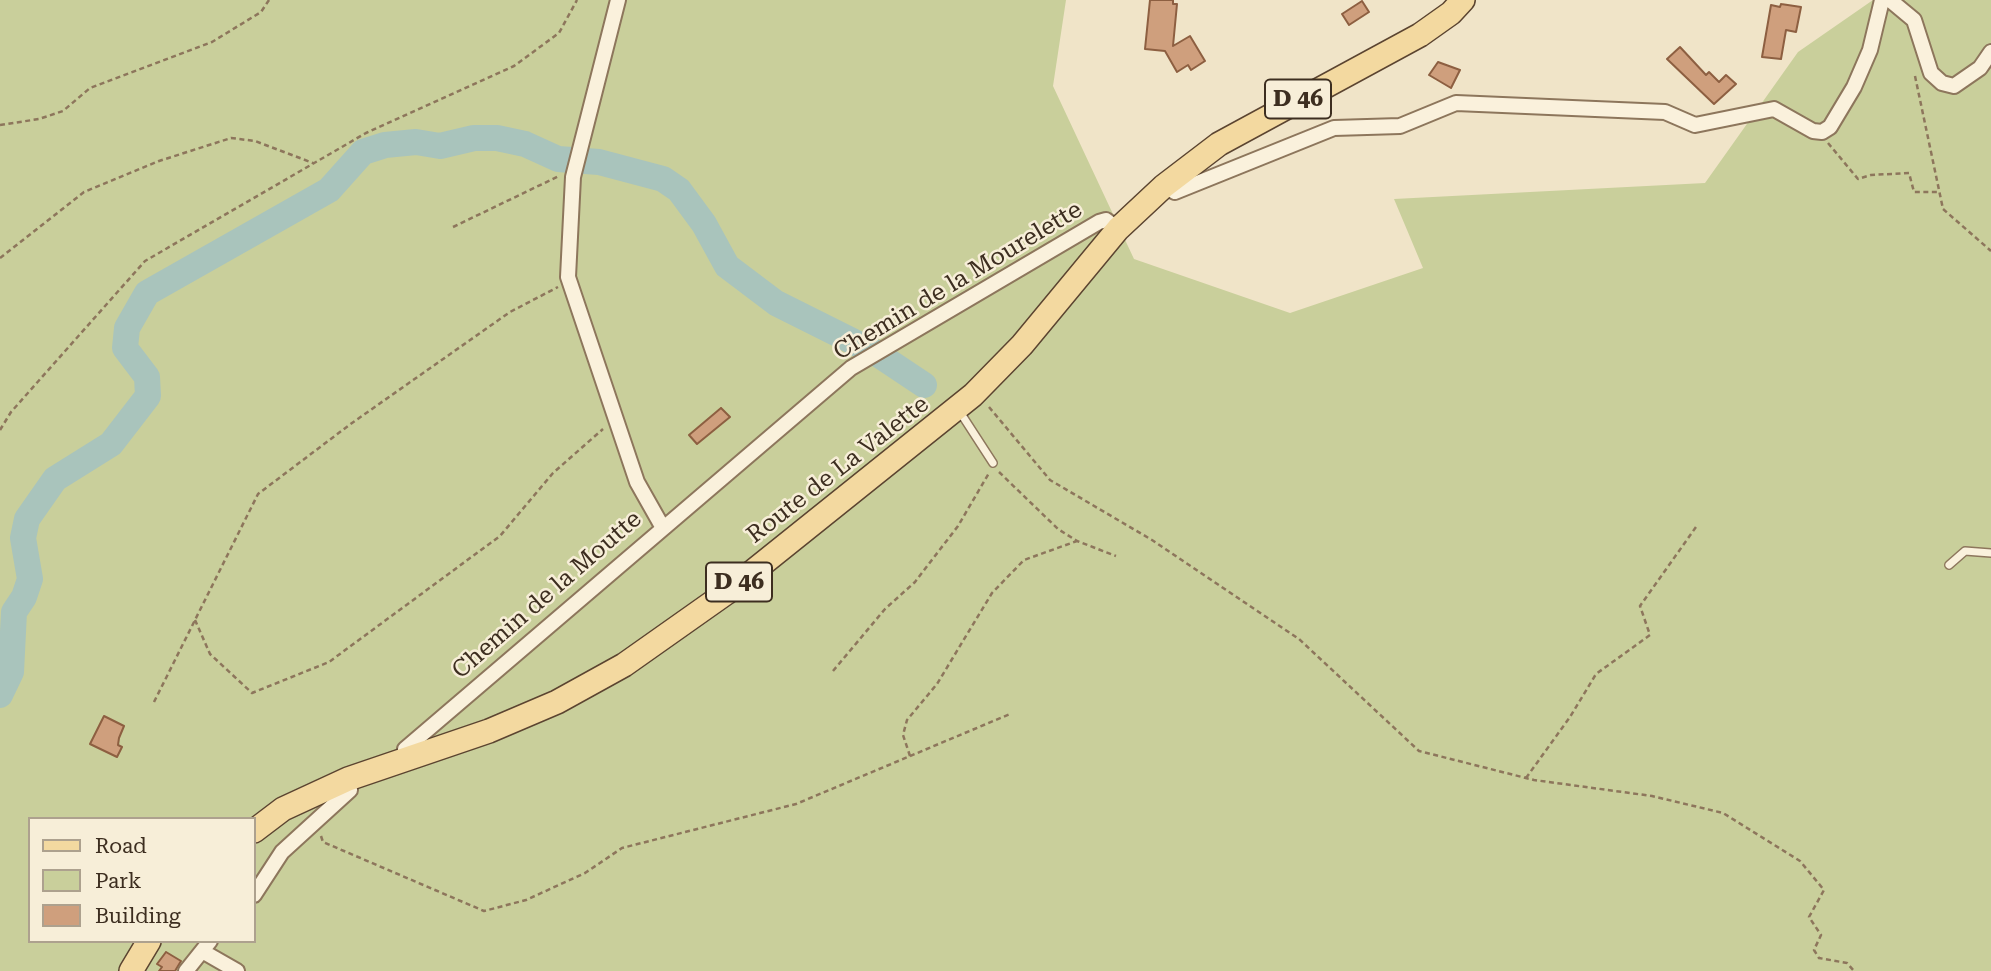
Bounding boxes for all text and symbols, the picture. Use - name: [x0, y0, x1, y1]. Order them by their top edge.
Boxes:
- road number: D 46: [1265, 80, 1331, 118]
- street label: Chemin de la Mourelette: [829, 195, 1087, 367]
- street label: Route de La Valette: [741, 390, 935, 550]
- street label: Chemin de la Moutte: [446, 505, 648, 685]
- road number: D 46: [706, 562, 772, 602]
- legend: [28, 817, 256, 943]
- text: Road: [95, 834, 147, 858]
- text: Park: [95, 869, 141, 893]
- text: Building: [95, 904, 181, 928]

